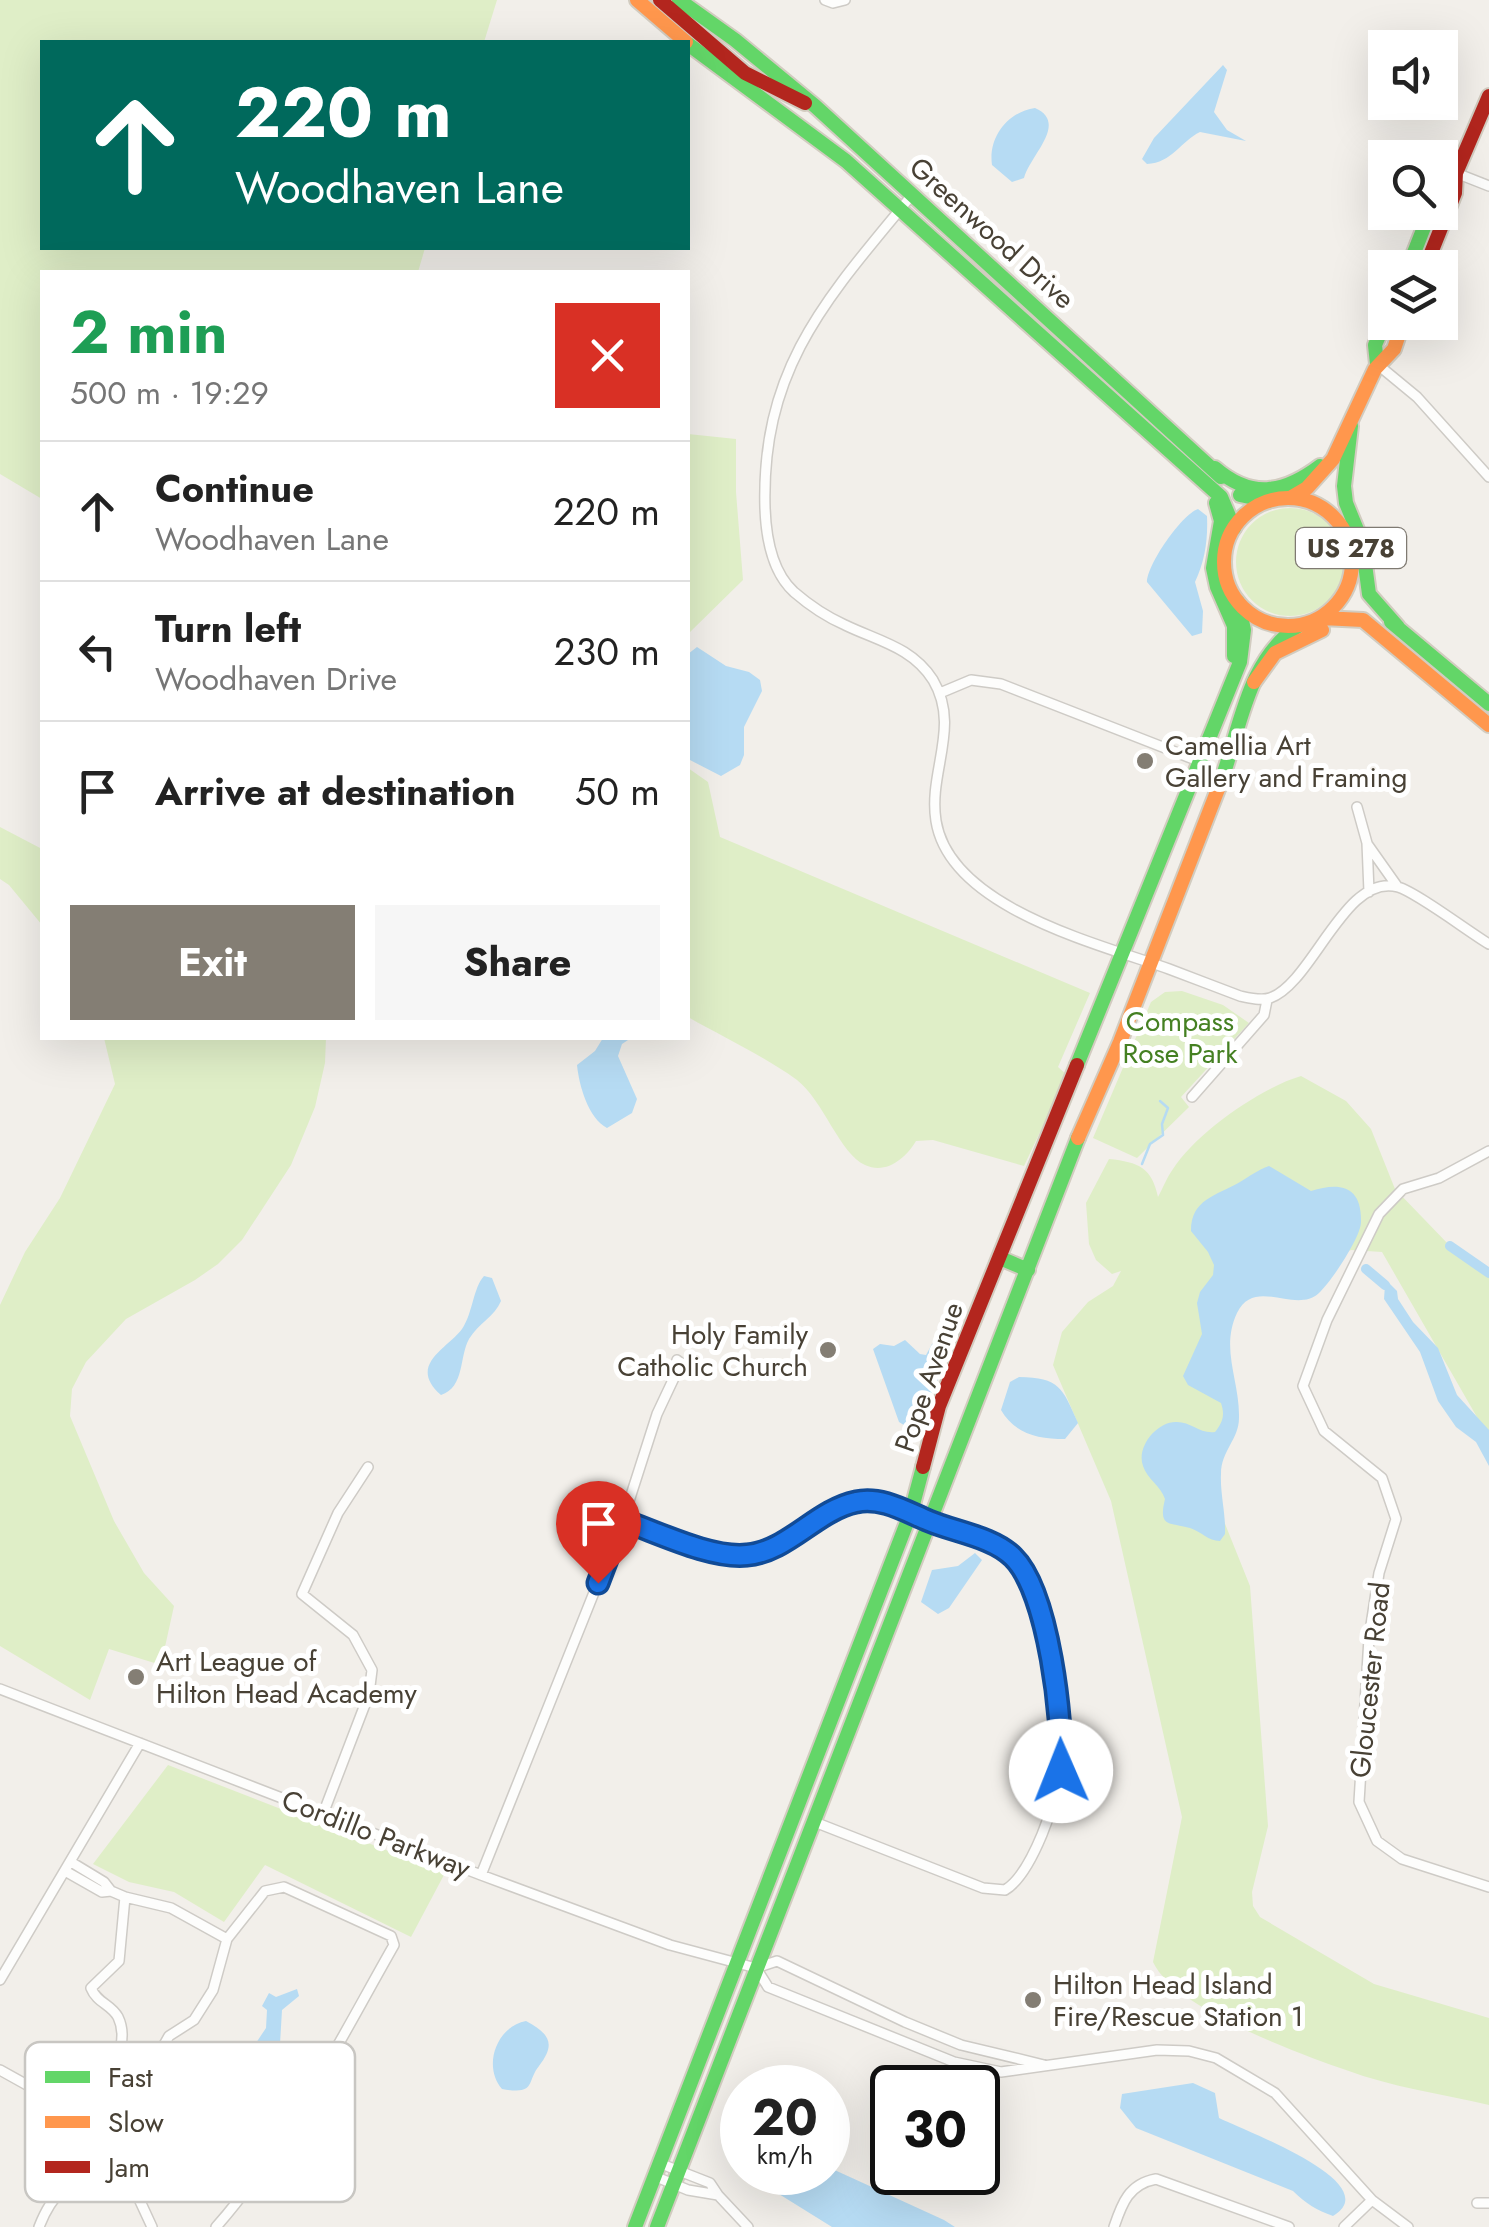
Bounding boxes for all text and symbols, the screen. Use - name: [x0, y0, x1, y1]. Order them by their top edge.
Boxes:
- map controls: [1368, 30, 1458, 340]
- button: sound: [1368, 30, 1458, 120]
- text: 220 m: [235, 62, 452, 163]
- icon: ahead: [70, 80, 200, 210]
- button: search: [1368, 140, 1458, 230]
- street label: Greenwood Drive: [900, 147, 1084, 319]
- text: Woodhaven Lane: [235, 155, 564, 220]
- button: layers: [1368, 250, 1458, 340]
- text: 2 min: [70, 289, 228, 376]
- button: close: [555, 303, 660, 408]
- text: 500 m · 19:29: [70, 370, 269, 416]
- text: Continue: [155, 461, 314, 516]
- icon: ahead: [70, 484, 125, 539]
- text: 220 m: [553, 484, 660, 539]
- text: Woodhaven Lane: [155, 516, 389, 562]
- road number: US 278: [1296, 528, 1406, 568]
- text: Turn left: [155, 601, 301, 656]
- icon: left: [70, 624, 125, 679]
- text: 230 m: [554, 624, 660, 679]
- text: Woodhaven Drive: [155, 656, 397, 702]
- place label: Camellia Art Gallery and Framing: [1165, 725, 1407, 798]
- marker: Camellia Art Gallery and Framing: [1134, 750, 1156, 772]
- icon: arrive: [70, 764, 125, 819]
- text: Arrive at destination: [155, 764, 516, 819]
- text: 50 m: [575, 764, 660, 819]
- button: Exit: [70, 905, 355, 1020]
- button: Share: [375, 905, 660, 1020]
- park label: Compass Rose Park: [1123, 1001, 1238, 1074]
- street label: Pope Avenue: [884, 1297, 974, 1457]
- place label: Holy Family Catholic Church: [617, 1314, 809, 1387]
- marker: Holy Family Catholic Church: [817, 1339, 839, 1361]
- pin: [556, 1481, 641, 1584]
- icon: arrive: [571, 1496, 626, 1551]
- street label: Gloucester Road: [1339, 1580, 1401, 1780]
- place label: Art League of Hilton Head Academy: [156, 1641, 418, 1714]
- marker: Art League of Hilton Head Academy: [125, 1666, 147, 1688]
- position arrow: [1009, 1719, 1113, 1823]
- street label: Cordillo Parkway: [276, 1779, 477, 1889]
- place label: Hilton Head Island Fire/Rescue Station 1: [1053, 1964, 1304, 2037]
- marker: Hilton Head Island Fire/Rescue Station 1: [1022, 1989, 1044, 2011]
- legend: [25, 2042, 355, 2202]
- text: Fast: [108, 2057, 153, 2098]
- speed limit sign: 30: [870, 2065, 1000, 2195]
- text: 20: [752, 2081, 818, 2154]
- text: Slow: [108, 2102, 164, 2143]
- text: km/h: [757, 2137, 813, 2173]
- text: Jam: [104, 2147, 150, 2188]

